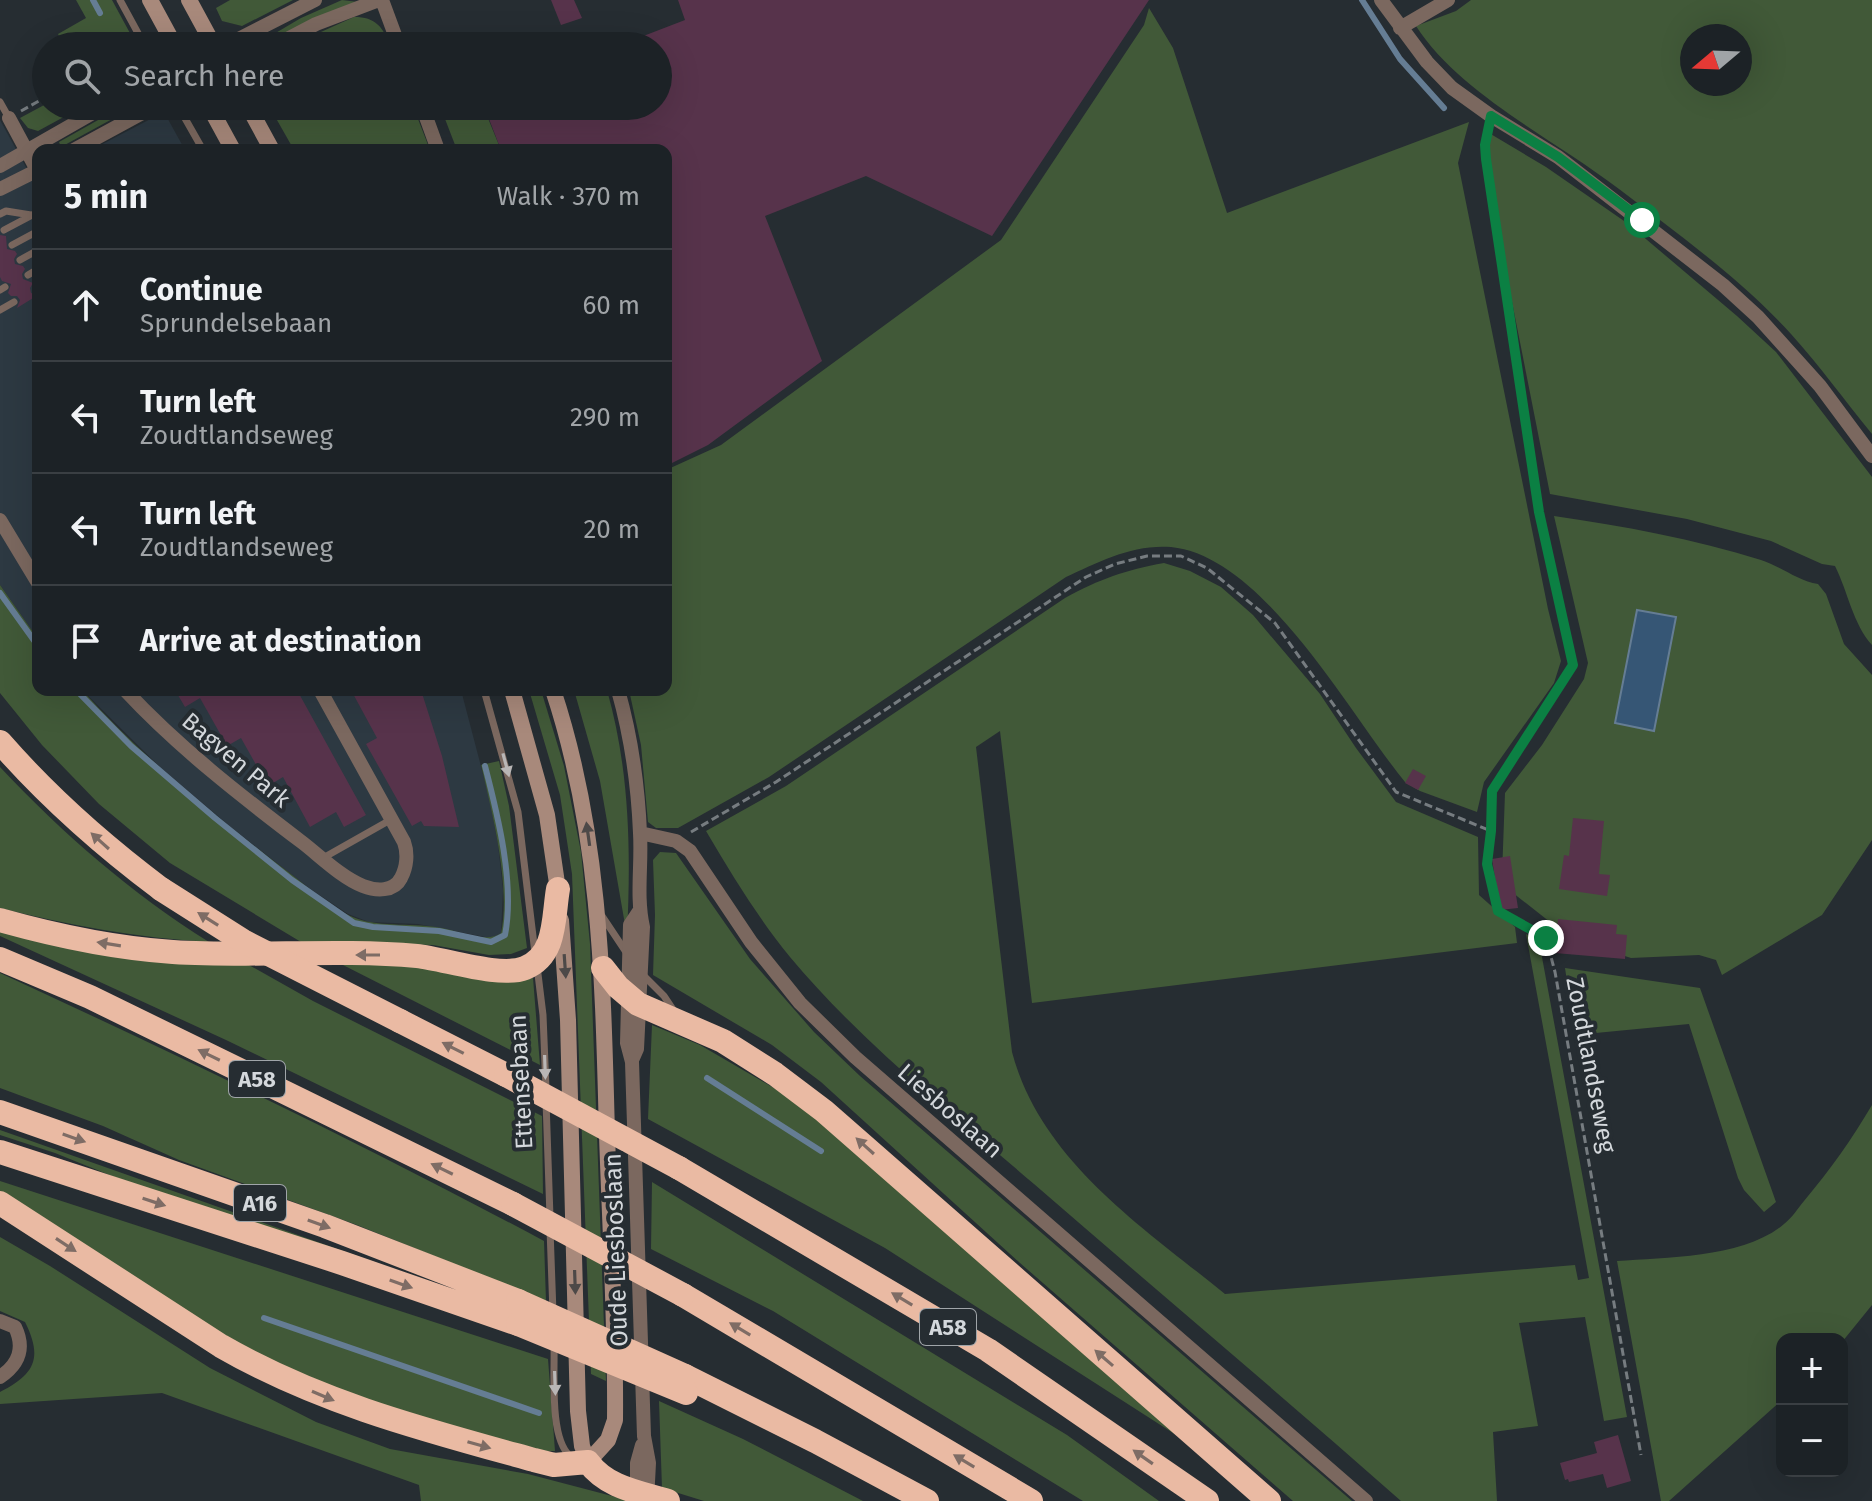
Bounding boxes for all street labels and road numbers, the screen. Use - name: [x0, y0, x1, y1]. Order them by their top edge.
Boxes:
- street label: Bagven Park: [176, 707, 296, 814]
- street label: Zoudtlandseweg: [1560, 975, 1622, 1156]
- street label: Ettensebaan: [503, 1014, 539, 1150]
- street label: Liesboslaan: [892, 1058, 1008, 1164]
- road number: A58: [229, 1061, 285, 1097]
- street label: Oude Liesboslaan: [599, 1153, 633, 1347]
- road number: A16: [234, 1185, 286, 1221]
- road number: A58: [920, 1309, 976, 1345]

